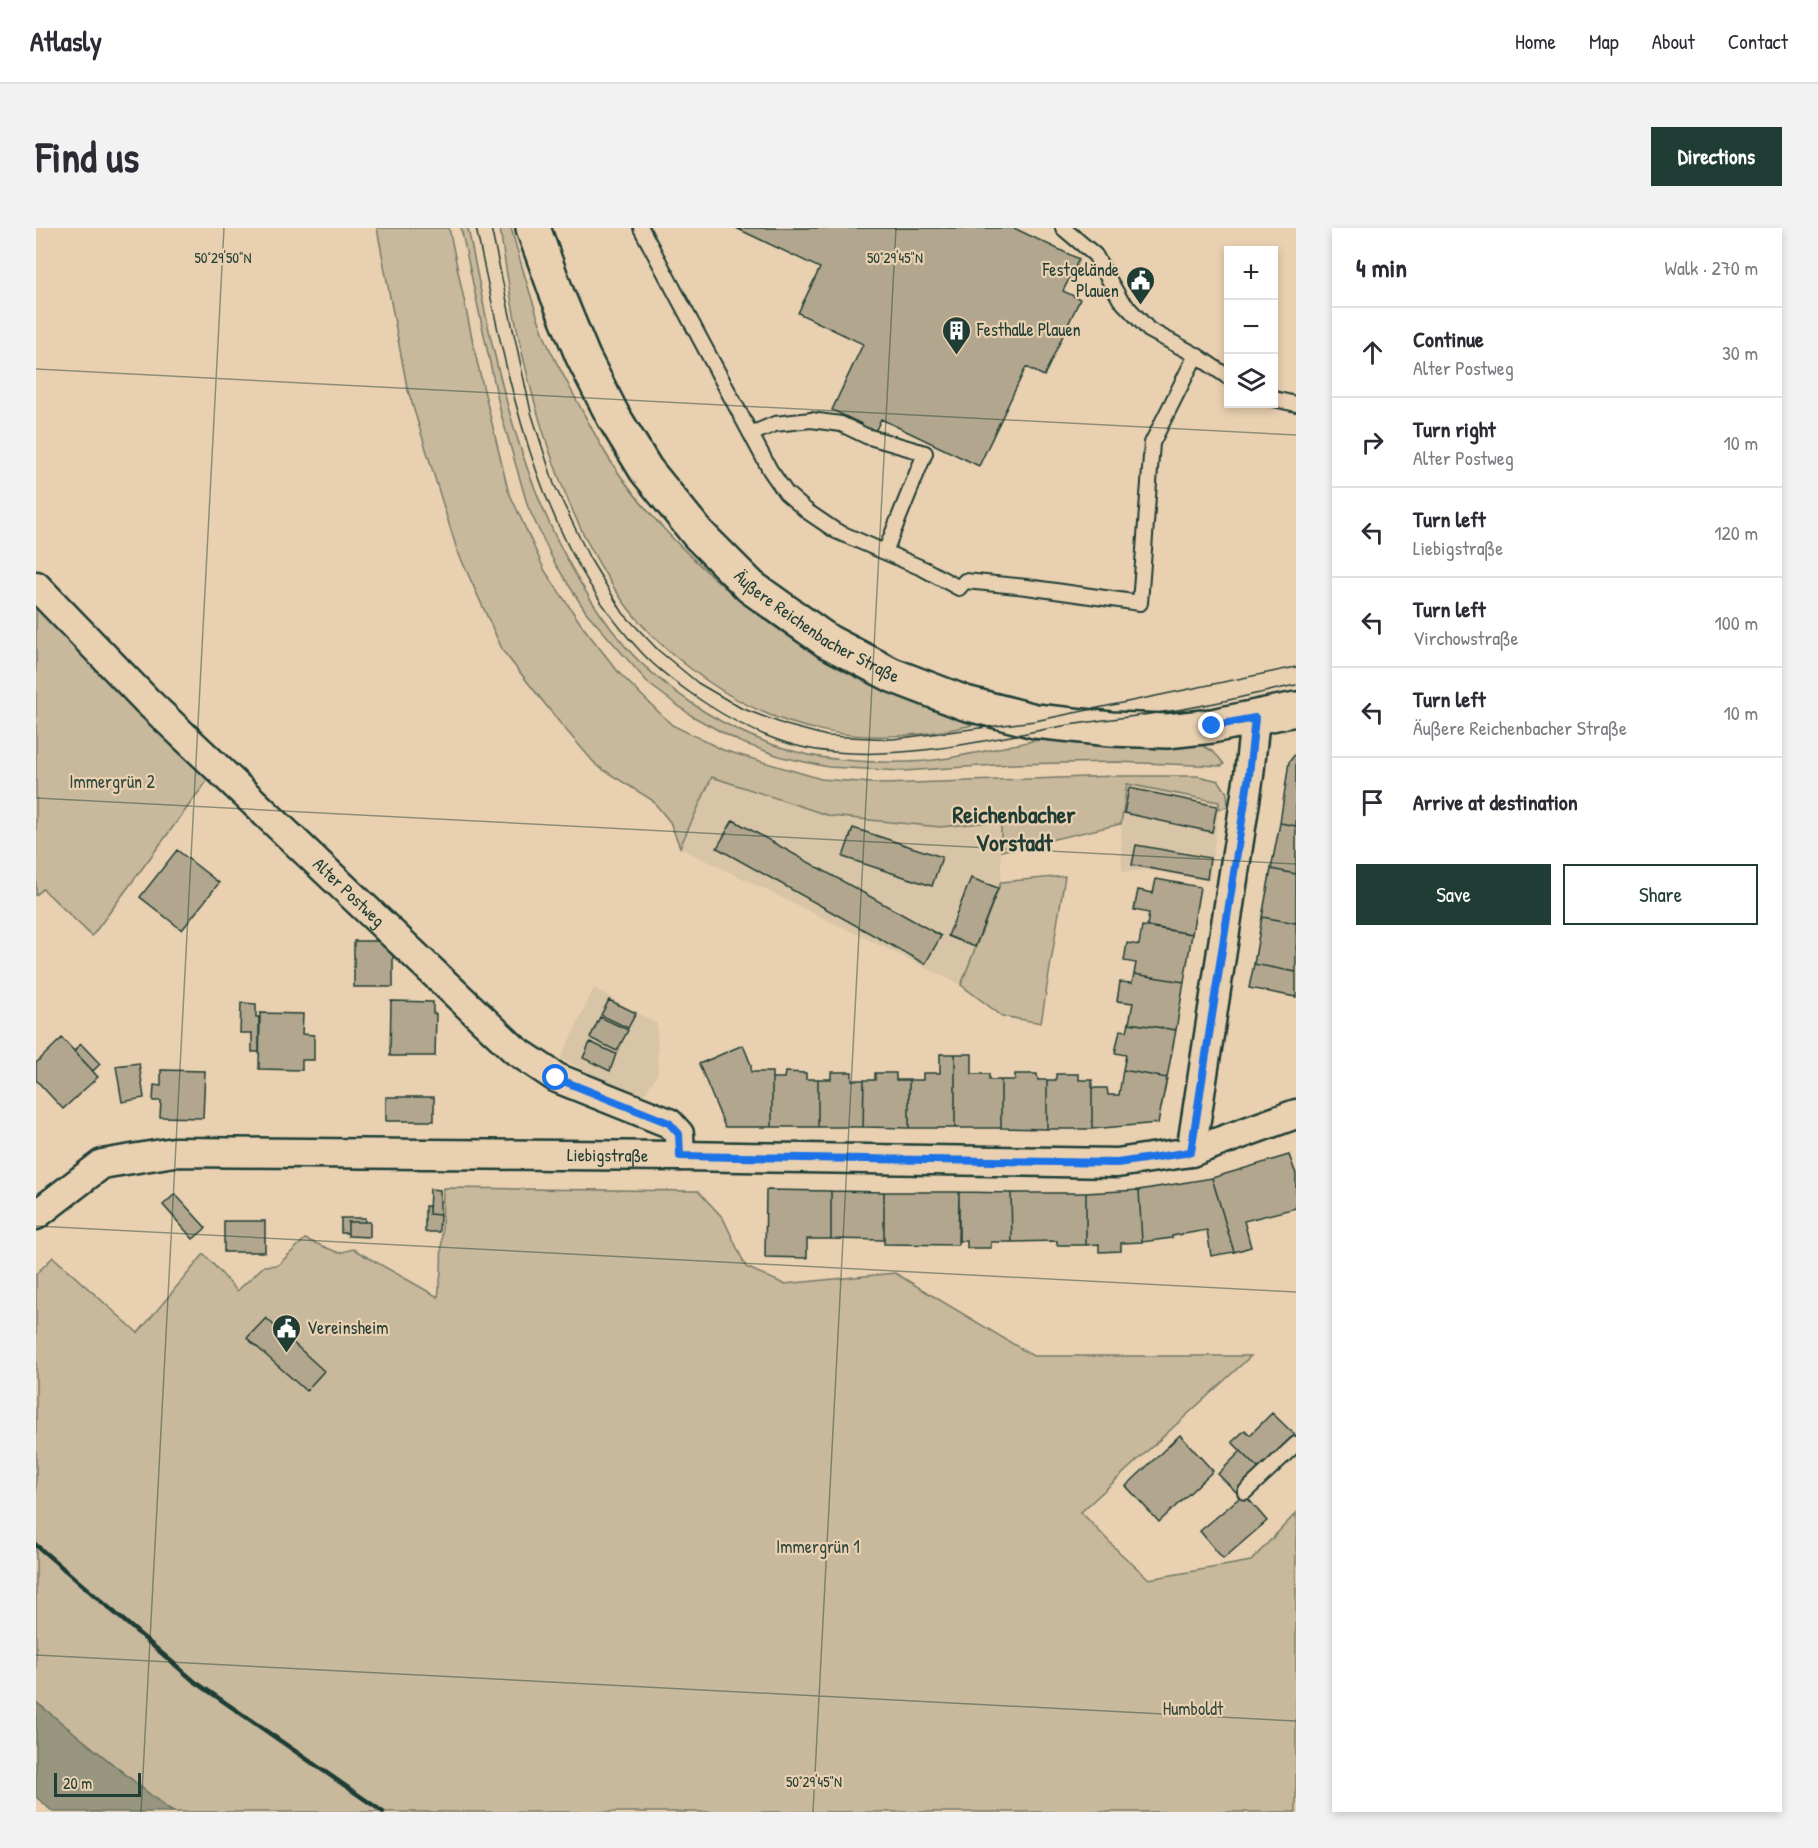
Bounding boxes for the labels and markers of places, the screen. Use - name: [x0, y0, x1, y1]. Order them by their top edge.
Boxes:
- place label: Festgelände Plauen: [1042, 257, 1119, 303]
- public building icon: Festgelände Plauen: [1124, 264, 1156, 306]
- building icon: Festhalle Plauen: [940, 314, 972, 356]
- place label: Festhalle Plauen: [976, 317, 1081, 342]
- public building icon: Vereinsheim: [270, 1312, 302, 1354]
- place label: Vereinsheim: [307, 1315, 388, 1340]

